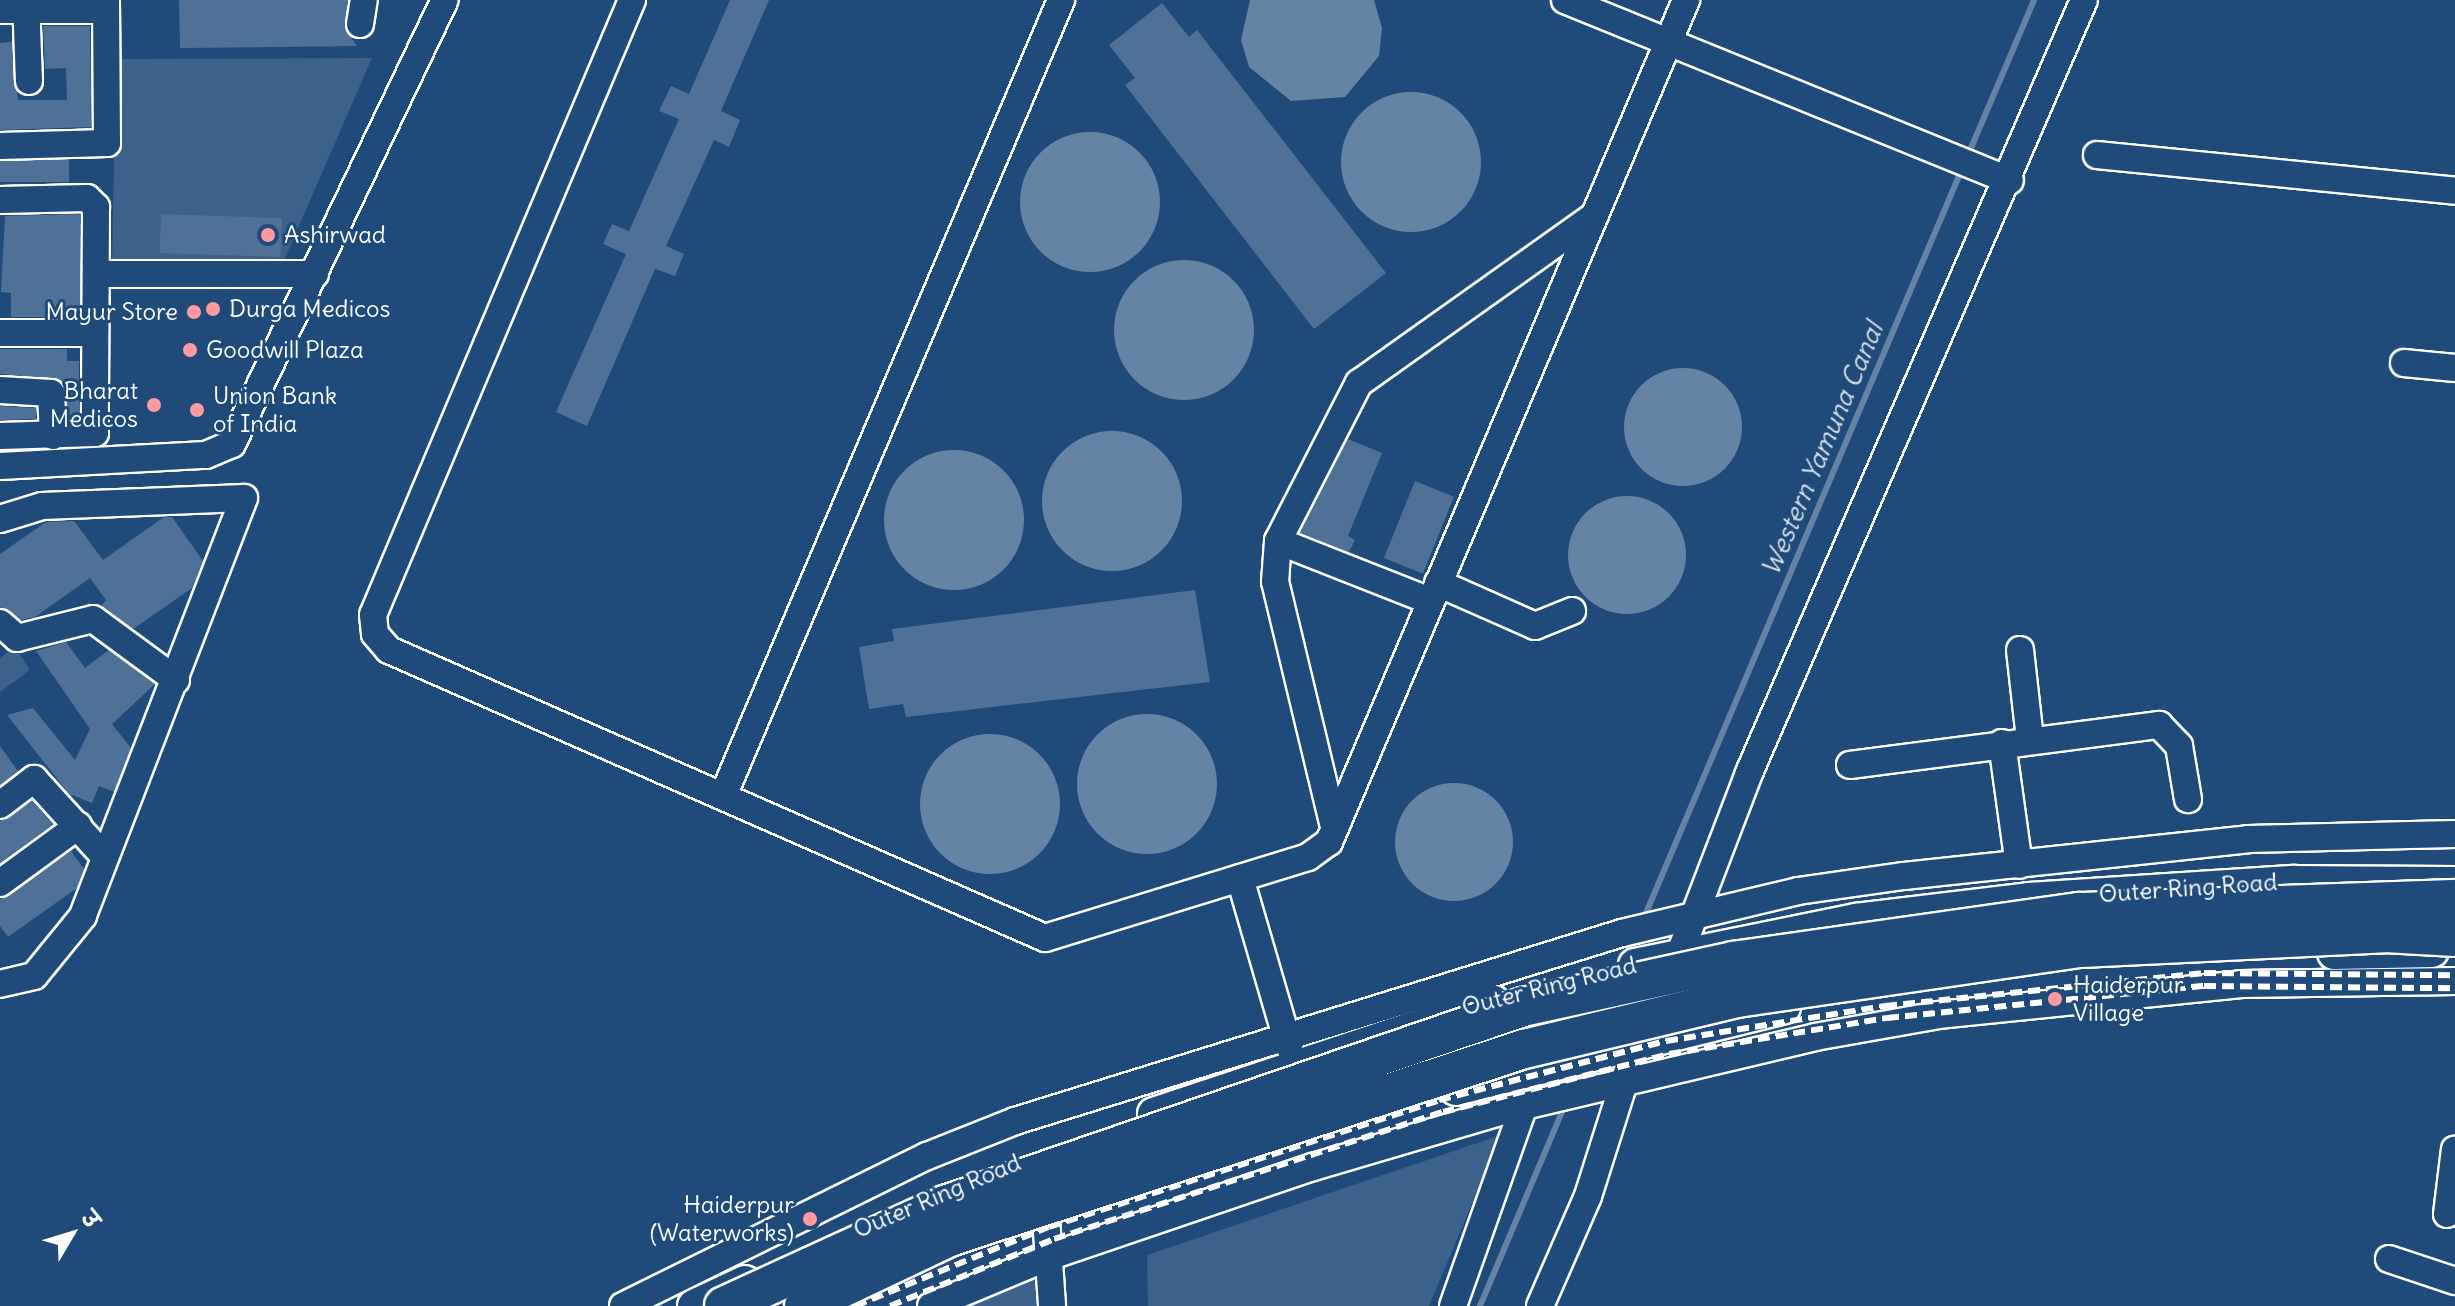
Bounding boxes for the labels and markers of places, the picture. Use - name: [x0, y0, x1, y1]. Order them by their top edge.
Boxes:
- place label: Ashirwad: [284, 221, 386, 249]
- marker: Ashirwad: [259, 226, 277, 244]
- place label: Durga Medicos: [229, 295, 390, 323]
- place label: Mayur Store: [45, 298, 178, 326]
- marker: Durga Medicos: [204, 300, 222, 318]
- marker: Mayur Store: [185, 303, 203, 321]
- place label: Goodwill Plaza: [206, 336, 364, 364]
- marker: Goodwill Plaza: [181, 341, 199, 359]
- place label: Bharat Medicos: [50, 377, 138, 433]
- place label: Union Bank of India: [213, 382, 337, 438]
- marker: Bharat Medicos: [145, 396, 163, 414]
- marker: Union Bank of India: [188, 401, 206, 419]
- place label: Haiderpur Village: [2073, 971, 2184, 1027]
- marker: Haiderpur Village: [2044, 988, 2066, 1010]
- place label: Haiderpur (Waterworks): [650, 1191, 794, 1247]
- marker: Haiderpur (Waterworks): [801, 1210, 819, 1228]

